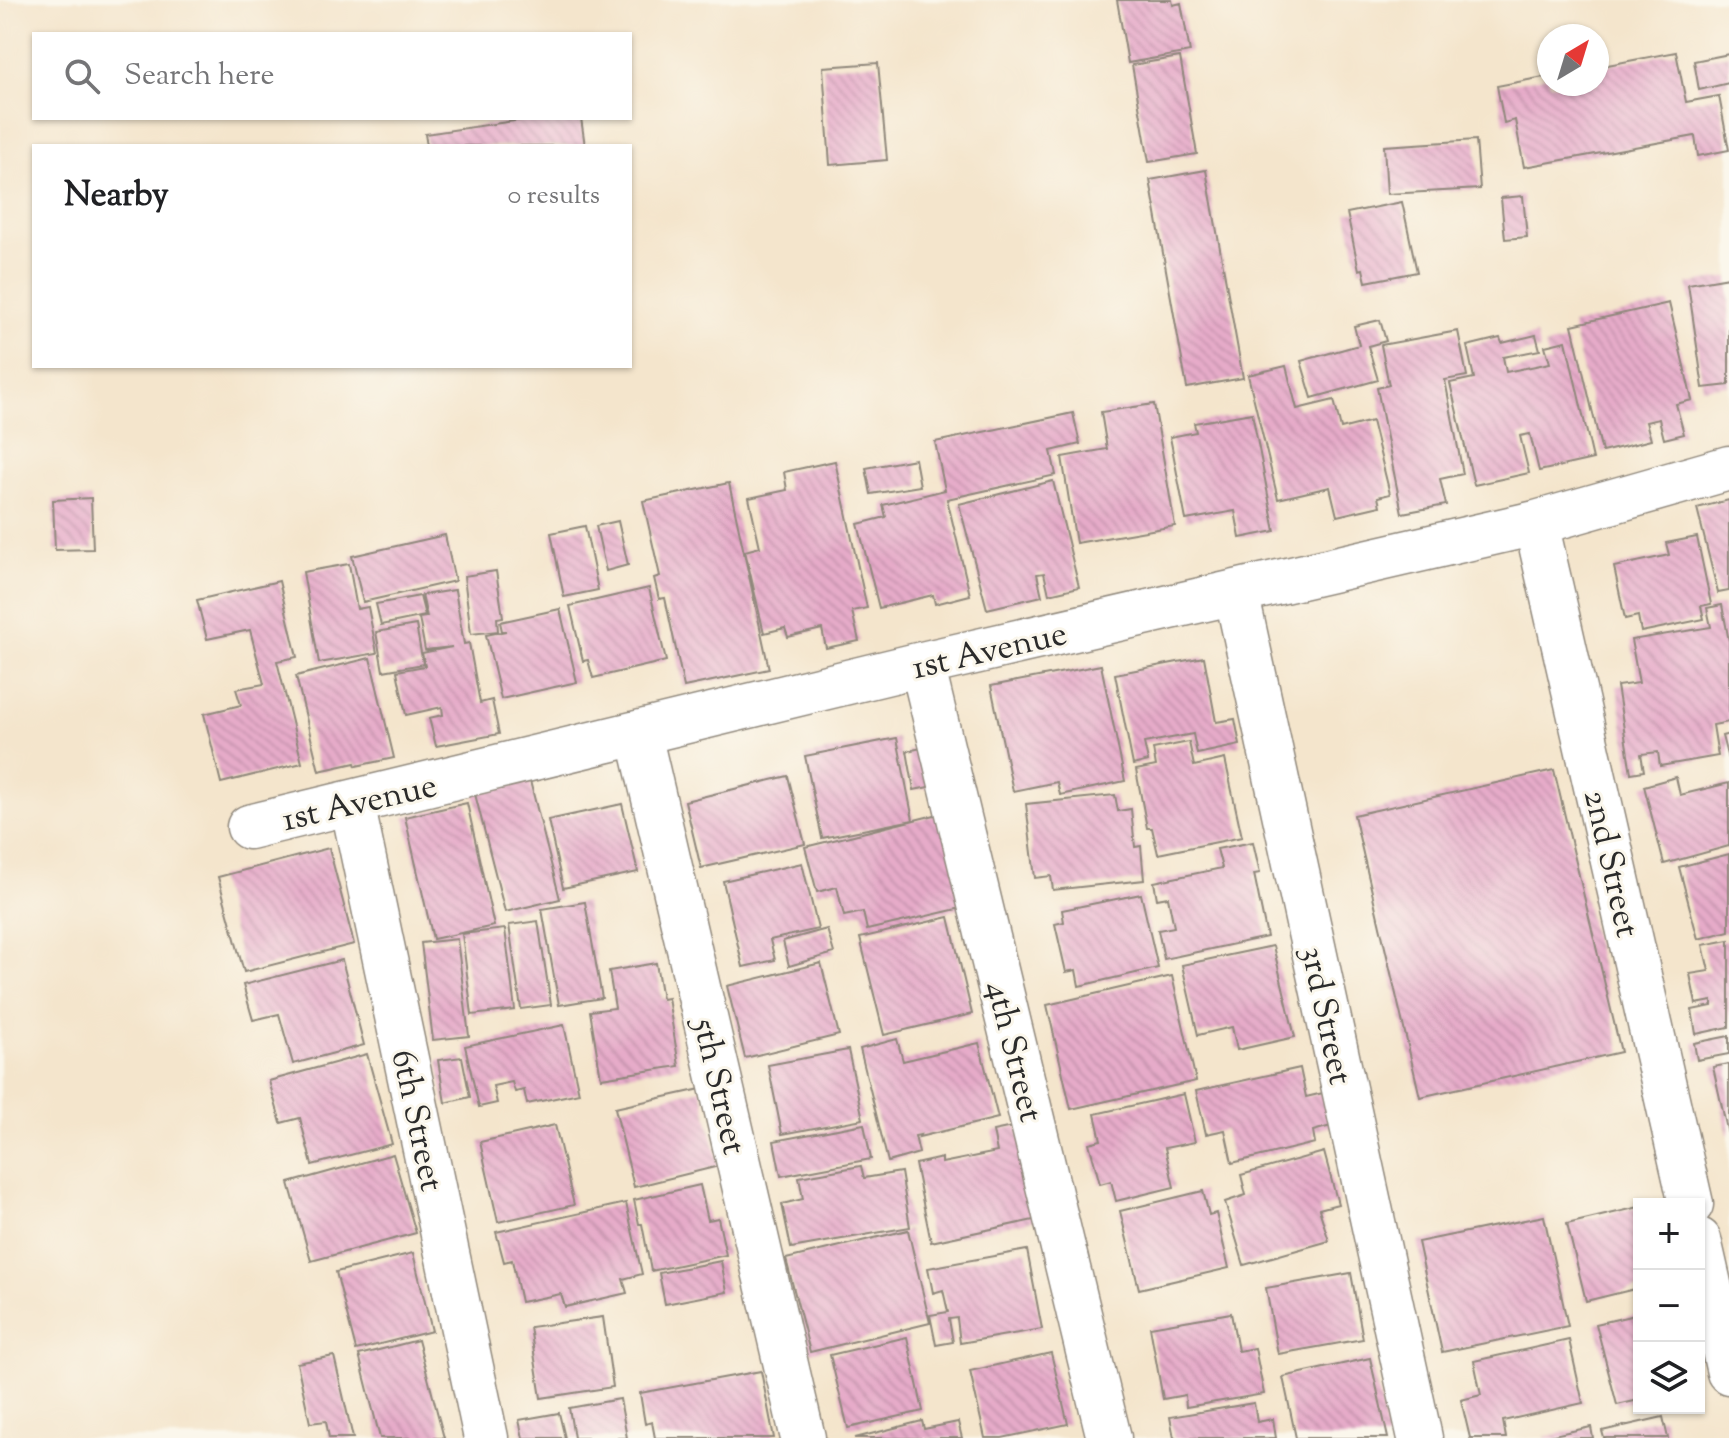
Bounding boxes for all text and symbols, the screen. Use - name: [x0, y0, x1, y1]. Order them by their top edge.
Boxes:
- north arrow: [1537, 24, 1609, 96]
- search box: [32, 32, 632, 120]
- icon: search: [60, 54, 104, 98]
- text: Search here: [124, 55, 274, 98]
- text: Nearby: [64, 172, 169, 221]
- text: 0 results: [508, 178, 600, 215]
- street label: 1st Avenue: [908, 611, 1072, 694]
- street label: 1st Avenue: [278, 763, 442, 846]
- street label: 2nd Street: [1569, 785, 1650, 943]
- street label: 3rd Street: [1286, 942, 1363, 1090]
- street label: 4th Street: [971, 976, 1054, 1128]
- street label: 5th Street: [678, 1012, 757, 1160]
- street label: 6th Street: [377, 1046, 455, 1196]
- map controls: [1633, 1198, 1705, 1414]
- button: +: [1633, 1198, 1705, 1270]
- button: −: [1633, 1270, 1705, 1342]
- button: layers: [1633, 1342, 1705, 1414]

